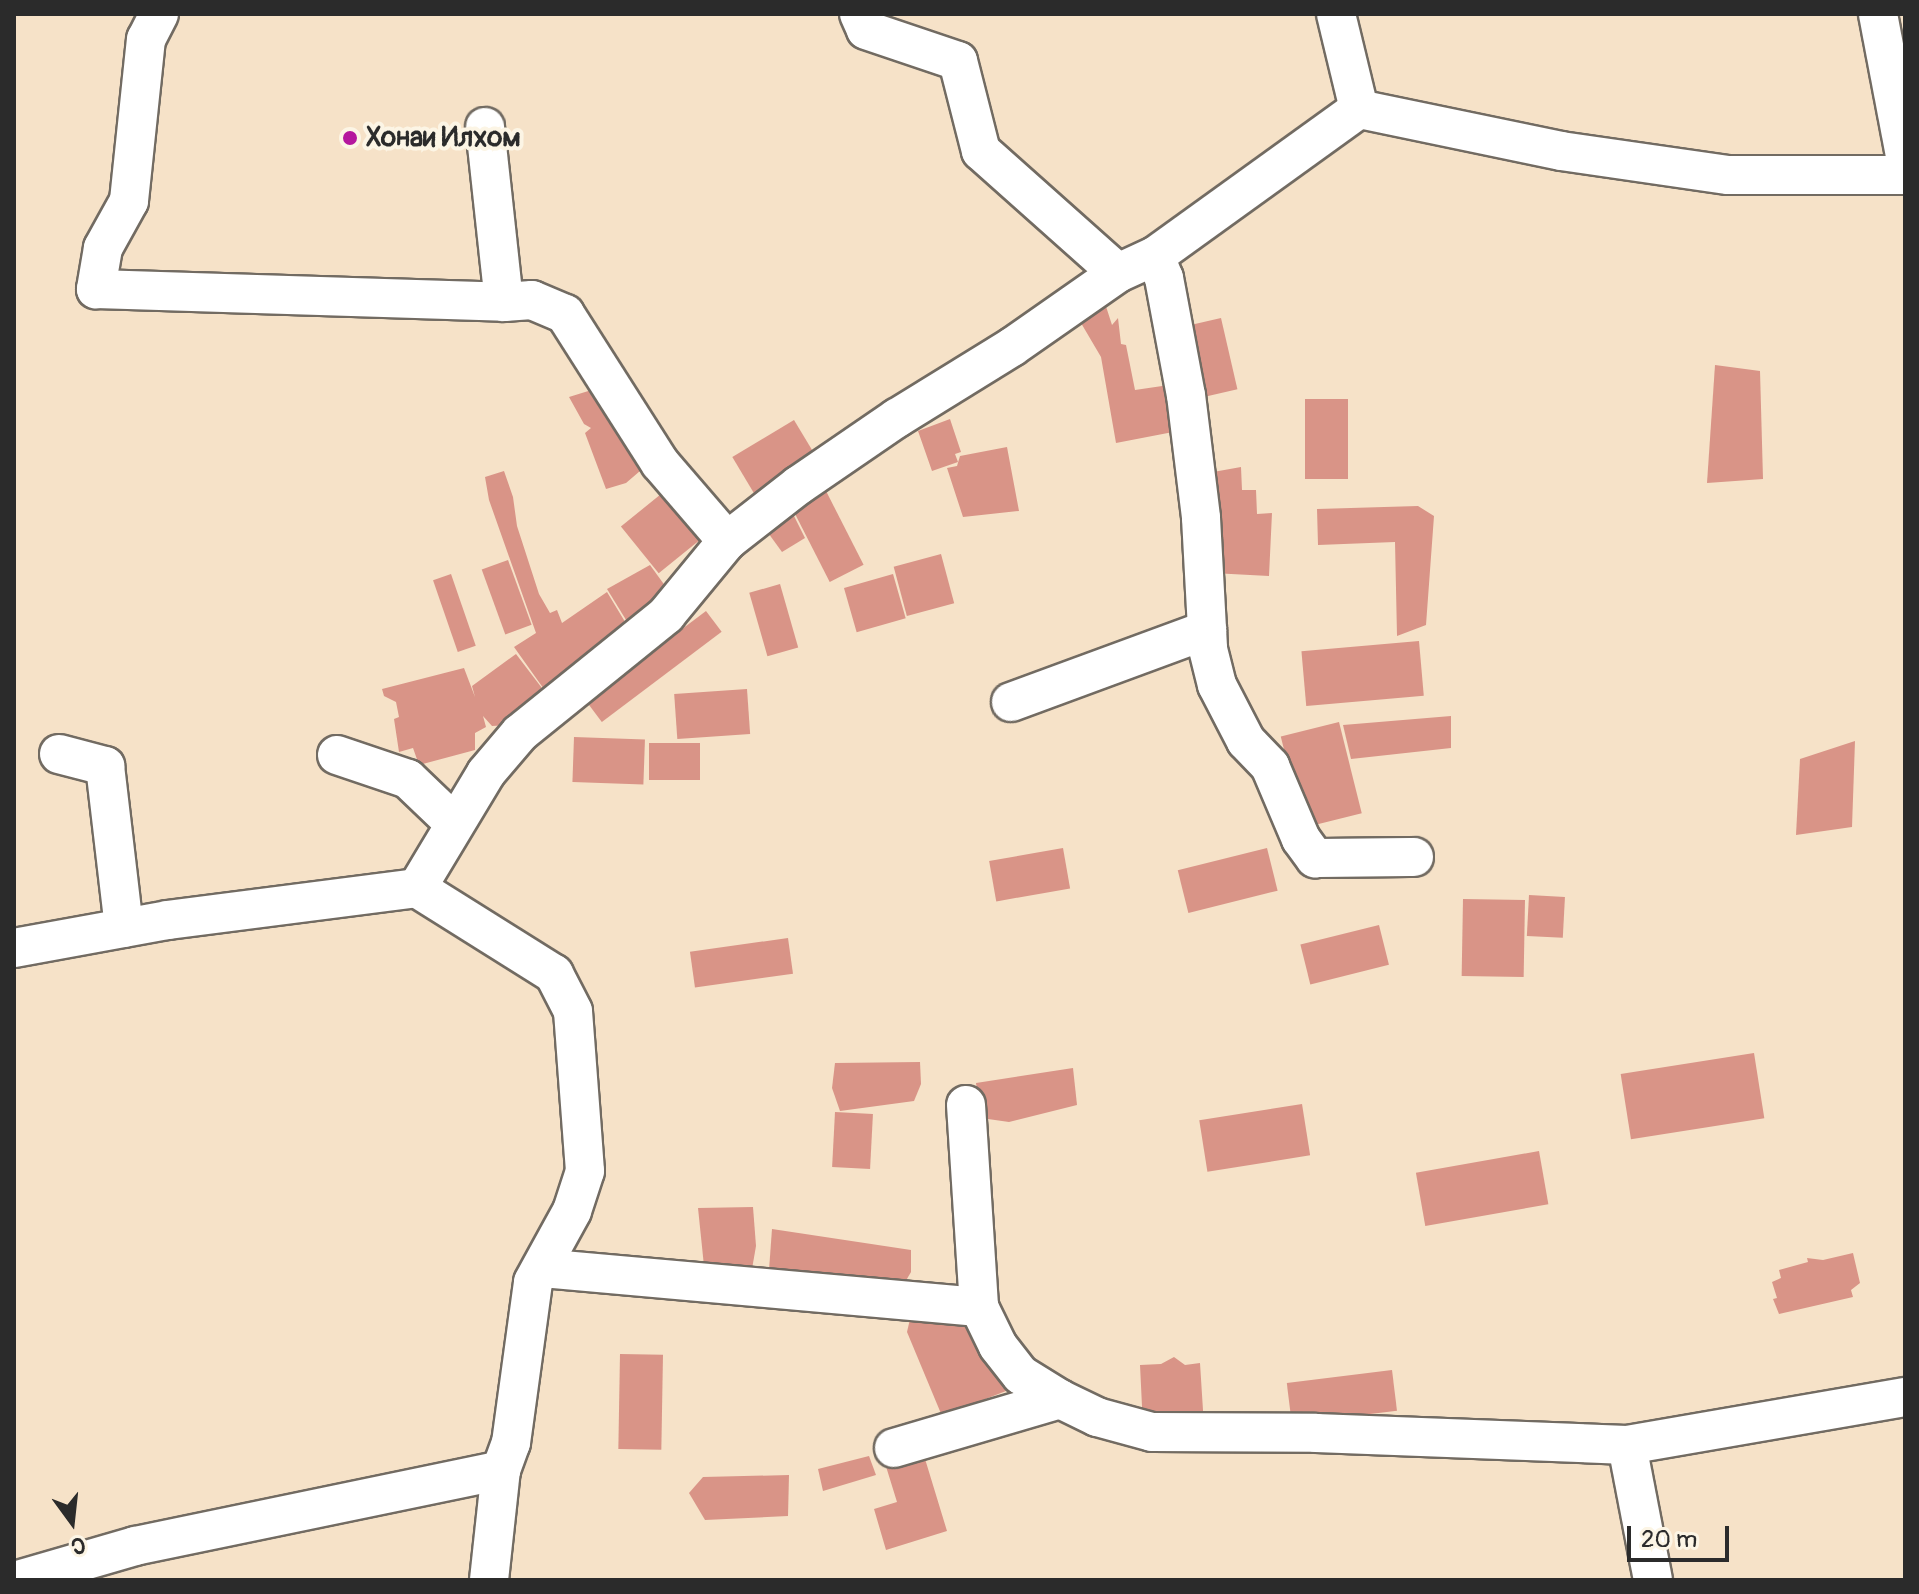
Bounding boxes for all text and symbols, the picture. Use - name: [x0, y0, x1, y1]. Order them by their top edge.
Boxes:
- place label: Хонаи Илхом: [366, 121, 521, 155]
- marker: Хонаи Илхом: [341, 129, 359, 147]
- north arrow: [32, 1482, 112, 1562]
- scale bar: [1631, 1510, 1733, 1560]
- text: 20 m: [1641, 1525, 1697, 1554]
- text: С: [68, 1530, 88, 1560]

